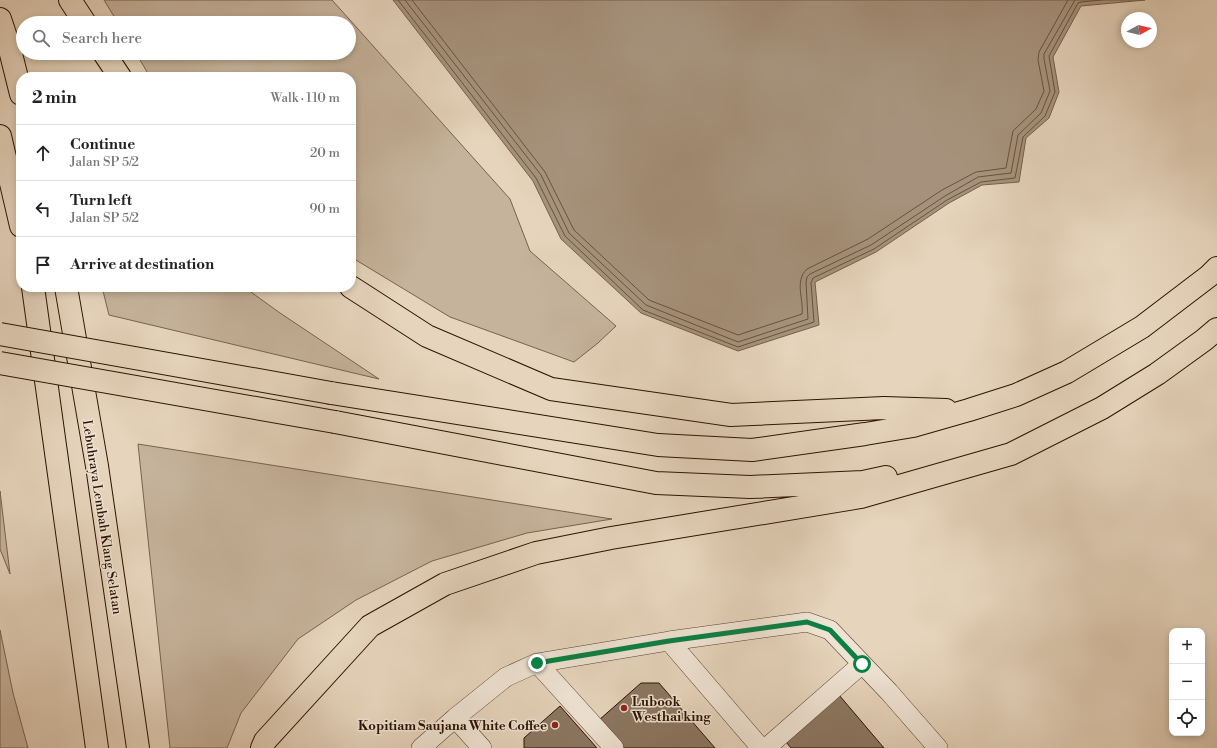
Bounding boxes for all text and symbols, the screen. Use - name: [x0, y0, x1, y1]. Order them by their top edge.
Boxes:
- north arrow: [1121, 12, 1157, 48]
- search box: [16, 16, 356, 60]
- icon: search: [30, 27, 52, 49]
- text: Search here: [62, 29, 142, 48]
- text: 2 min: [32, 87, 77, 109]
- text: Walk · 110 m: [270, 90, 340, 106]
- text: Continue: [70, 135, 135, 154]
- icon: ahead: [32, 142, 54, 164]
- text: 20 m: [310, 145, 340, 161]
- text: Jalan SP 5/2: [70, 154, 139, 170]
- text: Turn left: [70, 191, 132, 210]
- icon: left: [32, 198, 54, 220]
- text: 90 m: [309, 201, 340, 217]
- text: Jalan SP 5/2: [70, 210, 139, 226]
- icon: arrive: [32, 254, 54, 276]
- text: Arrive at destination: [70, 255, 214, 274]
- street label: Lebuhraya Lembah Klang Selatan: [79, 419, 125, 616]
- map controls: [1169, 628, 1205, 736]
- button: +: [1169, 628, 1205, 664]
- route end: [528, 654, 546, 672]
- route start: [853, 655, 871, 673]
- button: −: [1169, 664, 1205, 700]
- place label: Lubook Westhai king: [631, 694, 711, 725]
- button: locate: [1169, 700, 1205, 736]
- marker: Lubook Westhai king: [619, 703, 629, 713]
- place label: Kopitiam Saujana White Coffee: [358, 718, 547, 734]
- marker: Kopitiam Saujana White Coffee: [550, 720, 560, 730]

